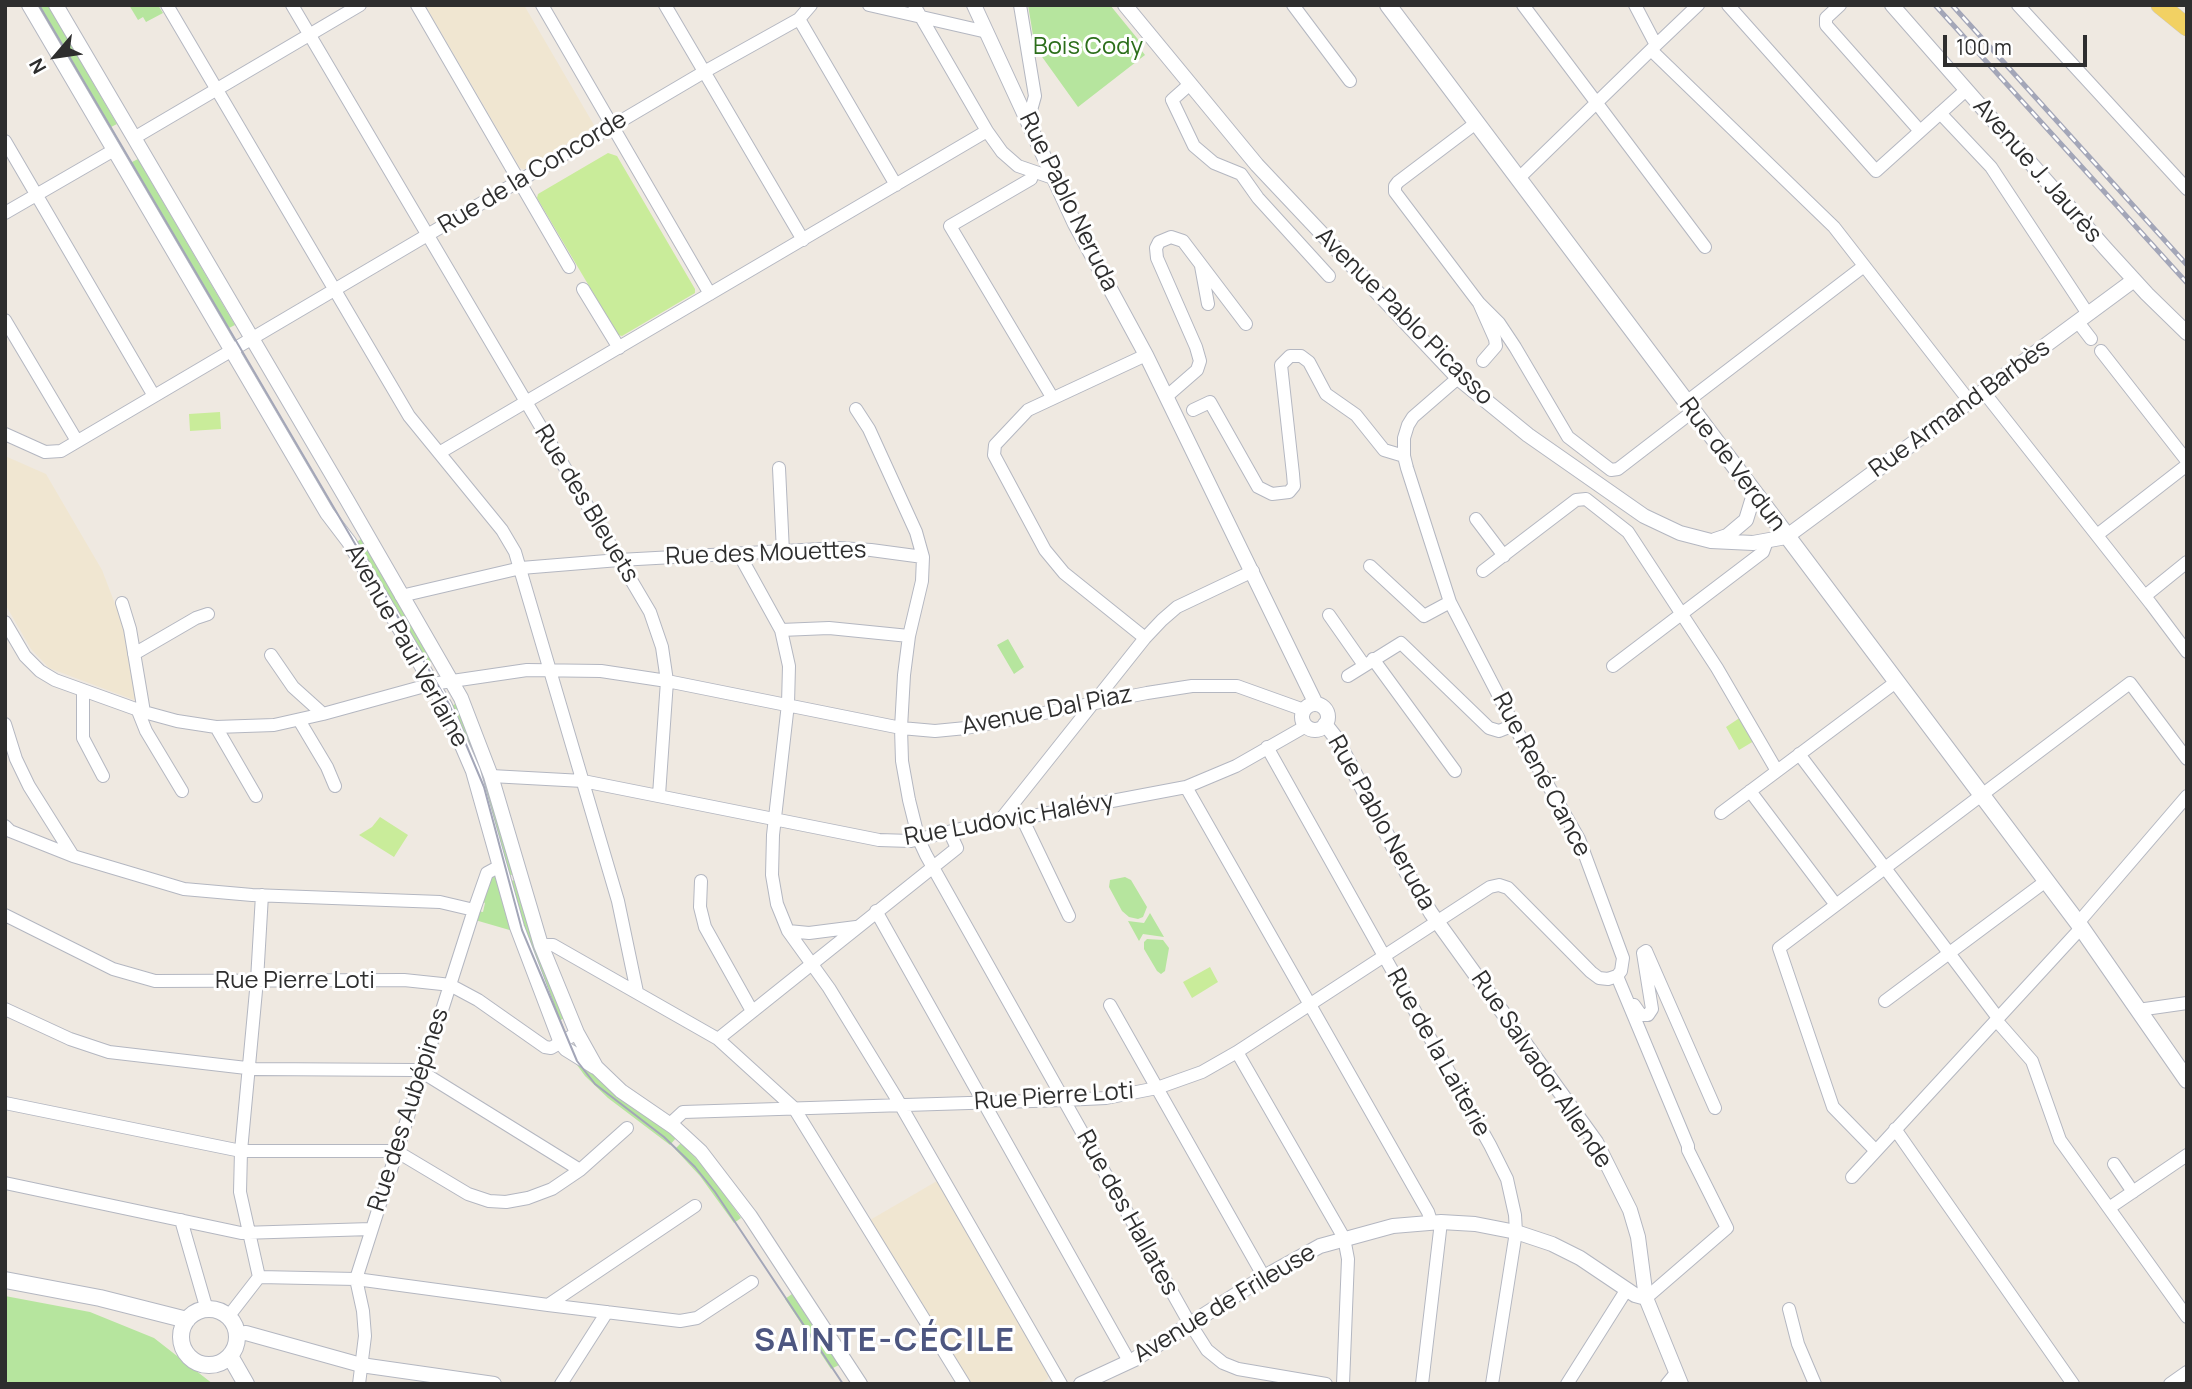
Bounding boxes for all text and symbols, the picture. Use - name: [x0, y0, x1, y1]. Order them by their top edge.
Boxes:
- north arrow: [21, 21, 91, 91]
- scale bar: [1947, 21, 2090, 65]
- park label: Bois Cody: [1033, 33, 1143, 61]
- text: 100 m: [1956, 33, 2012, 61]
- text: N: [23, 54, 52, 78]
- street label: Avenue J. Jaurès: [1967, 93, 2107, 249]
- street label: Rue de la Concorde: [434, 105, 632, 241]
- street label: Rue Pablo Neruda: [1012, 108, 1124, 296]
- street label: Avenue Pablo Picasso: [1309, 222, 1499, 412]
- street label: Rue Armand Barbès: [1864, 334, 2056, 484]
- street label: Rue de Verdun: [1673, 393, 1791, 537]
- street label: Rue des Bleuets: [528, 420, 644, 588]
- street label: Rue des Mouettes: [665, 536, 867, 572]
- street label: Avenue Paul Verlaine: [338, 540, 474, 752]
- street label: Avenue Dal Piaz: [959, 680, 1135, 742]
- street label: Rue René Cance: [1486, 688, 1596, 862]
- street label: Rue Pablo Neruda: [1321, 731, 1441, 915]
- street label: Rue Ludovic Halévy: [902, 787, 1116, 853]
- street label: Rue de la Laiterie: [1380, 964, 1496, 1142]
- street label: Rue Salvador Allende: [1464, 966, 1618, 1174]
- street label: Rue Pierre Loti: [215, 967, 375, 995]
- street label: Rue des Aubépines: [363, 1005, 455, 1215]
- street label: Rue Pierre Loti: [973, 1077, 1135, 1117]
- street label: Rue des Hallates: [1070, 1126, 1184, 1300]
- street label: Avenue de Frileuse: [1129, 1238, 1321, 1370]
- district label: SAINTE-CÉCILE: [756, 1323, 1014, 1361]

